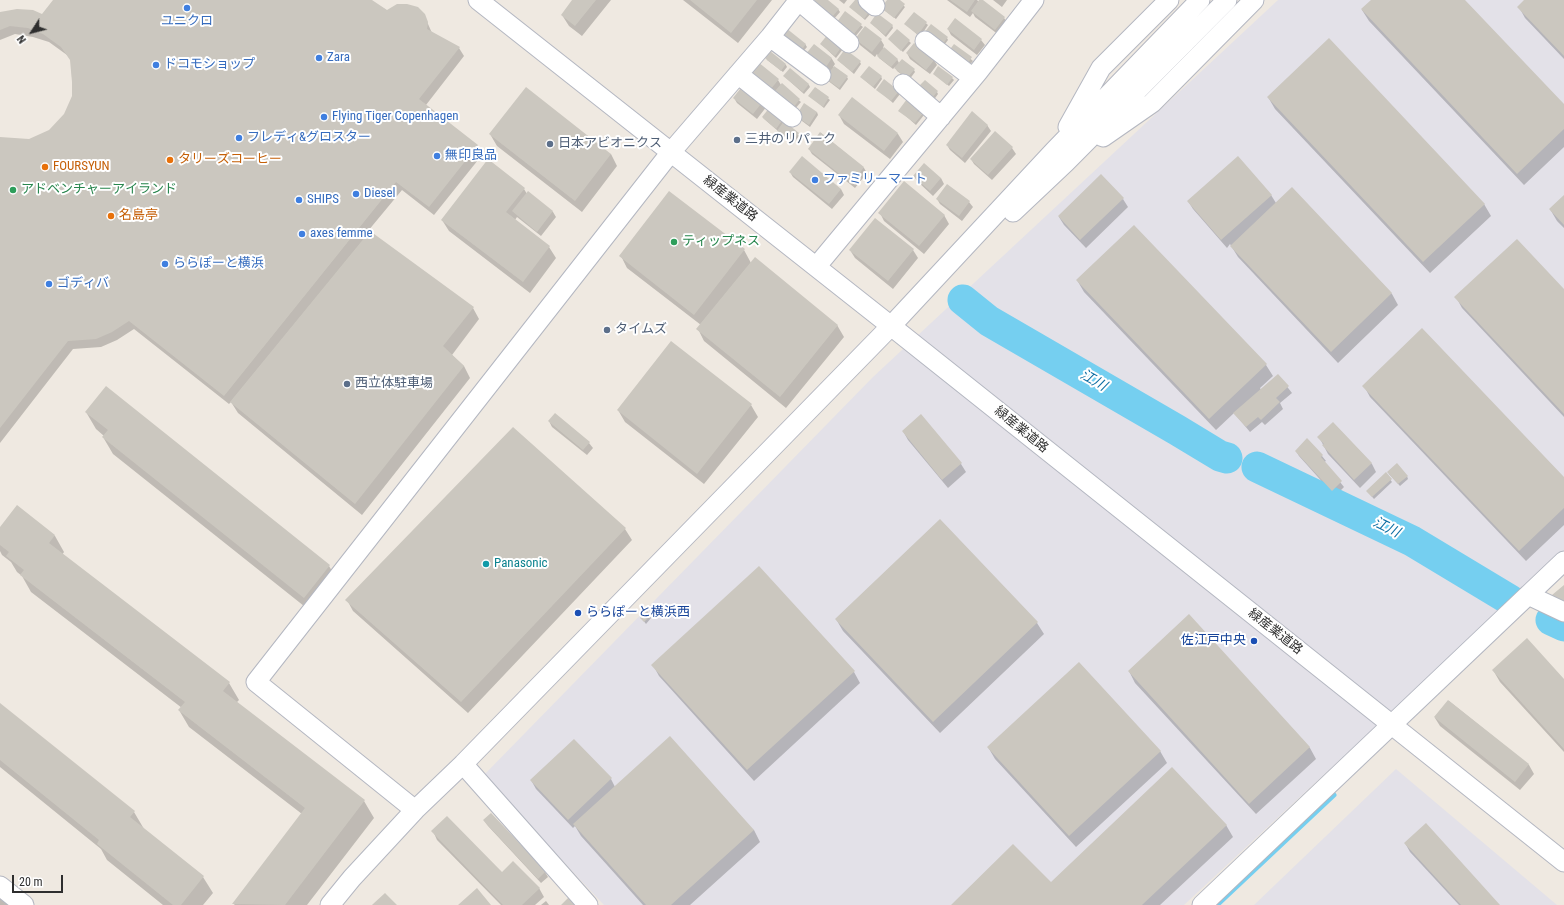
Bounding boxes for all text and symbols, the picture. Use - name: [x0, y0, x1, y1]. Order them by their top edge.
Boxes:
- marker: ユニクロ: [182, 3, 192, 13]
- north arrow: [12, 12, 52, 52]
- place label: ユニクロ: [161, 14, 213, 30]
- text: N: [15, 33, 29, 46]
- place label: Zara: [327, 50, 350, 66]
- marker: Zara: [314, 53, 324, 63]
- place label: ドコモショップ: [164, 57, 255, 73]
- marker: ドコモショップ: [151, 60, 161, 70]
- place label: Flying Tiger Copenhagen: [332, 109, 459, 125]
- marker: Flying Tiger Copenhagen: [319, 112, 329, 122]
- place label: フレディ&グロスター: [247, 130, 371, 146]
- place label: 三井のリパーク: [745, 132, 836, 148]
- marker: フレディ&グロスター: [234, 133, 244, 143]
- marker: 三井のリパーク: [732, 135, 742, 145]
- place label: 日本アビオニクス: [558, 136, 662, 152]
- marker: 日本アビオニクス: [545, 139, 555, 149]
- place label: 無印良品: [445, 148, 497, 164]
- marker: 無印良品: [432, 151, 442, 161]
- place label: タリーズコーヒー: [178, 152, 282, 168]
- marker: タリーズコーヒー: [165, 155, 175, 165]
- place label: FOURSYUN: [53, 159, 110, 175]
- marker: FOURSYUN: [40, 162, 50, 172]
- place label: ファミリーマート: [823, 172, 927, 188]
- street label: 緑産業道路: [700, 173, 760, 225]
- marker: ファミリーマート: [810, 175, 820, 185]
- place label: アドベンチャーアイランド: [21, 182, 177, 198]
- marker: アドベンチャーアイランド: [8, 185, 18, 195]
- place label: Diesel: [364, 186, 396, 202]
- marker: Diesel: [351, 189, 361, 199]
- place label: SHIPS: [307, 192, 339, 208]
- marker: SHIPS: [294, 195, 304, 205]
- place label: 名島亭: [119, 208, 158, 224]
- marker: 名島亭: [106, 211, 116, 221]
- place label: axes femme: [310, 226, 373, 242]
- marker: axes femme: [297, 229, 307, 239]
- place label: ティップネス: [682, 234, 760, 250]
- marker: ティップネス: [669, 237, 679, 247]
- place label: ららぽーと横浜: [173, 256, 264, 272]
- marker: ららぽーと横浜: [160, 259, 170, 269]
- place label: ゴディバ: [57, 276, 109, 292]
- marker: ゴディバ: [44, 279, 54, 289]
- place label: タイムズ: [615, 322, 667, 338]
- marker: タイムズ: [602, 325, 612, 335]
- water label: 江川: [1077, 367, 1109, 395]
- place label: 西立体駐車場: [355, 376, 433, 392]
- marker: 西立体駐車場: [342, 379, 352, 389]
- street label: 緑産業道路: [991, 403, 1051, 457]
- water label: 江川: [1370, 514, 1402, 542]
- place label: Panasonic: [494, 556, 548, 572]
- marker: Panasonic: [481, 559, 491, 569]
- place label: ららぽーと横浜西: [586, 605, 690, 621]
- street label: 緑産業道路: [1245, 606, 1305, 658]
- marker: ららぽーと横浜西: [573, 608, 583, 618]
- place label: 佐江戸中央: [1181, 633, 1246, 649]
- marker: 佐江戸中央: [1249, 636, 1259, 646]
- scale bar: [14, 867, 65, 893]
- text: 20 m: [19, 875, 43, 889]

